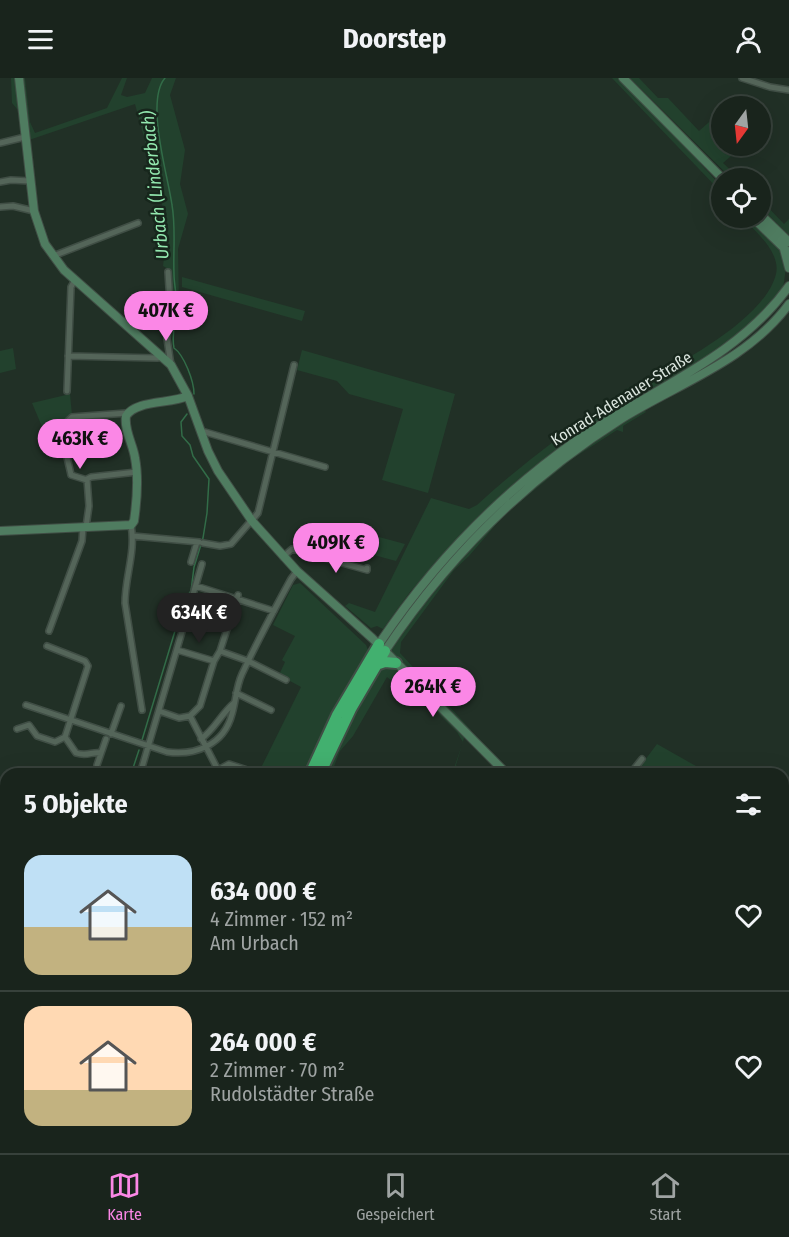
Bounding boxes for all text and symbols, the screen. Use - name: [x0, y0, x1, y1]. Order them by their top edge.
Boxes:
- icon: menu: [24, 23, 57, 56]
- text: Doorstep: [343, 23, 446, 55]
- icon: person: [732, 23, 765, 56]
- north arrow: [711, 96, 771, 156]
- map controls: [711, 96, 771, 228]
- water label: Urbach (Linderbach): [136, 110, 174, 260]
- button: locate: [711, 168, 771, 228]
- pin: 407K €: [117, 291, 215, 342]
- text: 407K €: [138, 298, 194, 322]
- street label: Konrad-Adenauer-Straße: [547, 347, 695, 450]
- pin: 463K €: [31, 419, 129, 470]
- text: 463K €: [52, 426, 108, 450]
- pin: 409K €: [287, 523, 385, 574]
- text: 409K €: [307, 530, 365, 554]
- pin: 634K €: [150, 593, 248, 644]
- text: 634K €: [171, 600, 227, 624]
- pin: 264K €: [384, 667, 482, 718]
- text: 264K €: [405, 674, 461, 698]
- icon: filters: [732, 788, 765, 821]
- text: 5 Objekte: [24, 789, 128, 820]
- text: 634 000 €: [210, 876, 316, 907]
- icon: home: [72, 879, 144, 951]
- icon: heart: [732, 899, 765, 932]
- text: 4 Zimmer · 152 m²: [210, 907, 353, 931]
- text: Am Urbach: [210, 931, 299, 955]
- text: 264 000 €: [210, 1027, 316, 1058]
- icon: home: [72, 1030, 144, 1102]
- icon: heart: [732, 1050, 765, 1083]
- text: 2 Zimmer · 70 m²: [210, 1058, 345, 1082]
- text: Rudolstädter Straße: [210, 1082, 374, 1106]
- tab: Karte: [107, 1169, 142, 1224]
- tab: Gespeichert: [356, 1169, 435, 1224]
- tab: Start: [649, 1169, 682, 1224]

